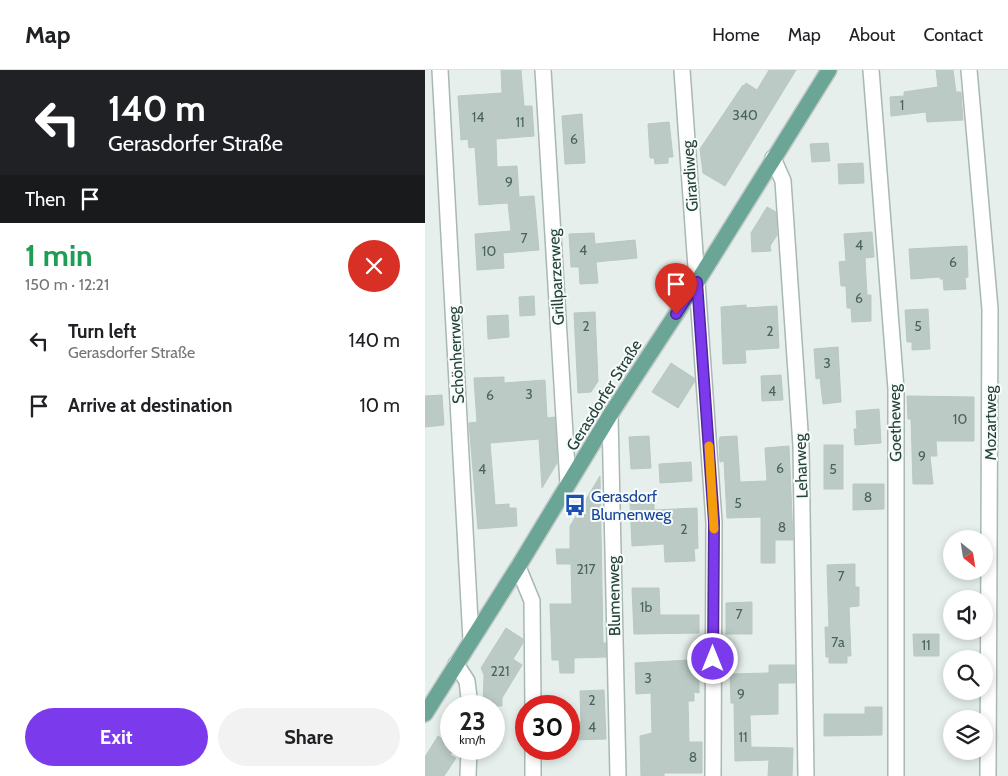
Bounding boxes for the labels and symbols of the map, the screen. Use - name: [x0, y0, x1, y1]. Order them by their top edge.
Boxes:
- house number: 1: [900, 96, 904, 114]
- house number: 340: [732, 106, 758, 124]
- house number: 14: [472, 108, 484, 126]
- house number: 11: [515, 113, 525, 131]
- house number: 6: [570, 130, 578, 148]
- street label: Girardiweg: [678, 139, 702, 212]
- house number: 9: [505, 173, 513, 191]
- street label: Grillparzerweg: [544, 227, 568, 326]
- house number: 7: [520, 229, 528, 247]
- house number: 4: [855, 236, 863, 254]
- house number: 4: [579, 241, 587, 259]
- house number: 10: [482, 242, 496, 260]
- house number: 6: [949, 253, 957, 271]
- pin: [655, 263, 697, 314]
- house number: 6: [855, 289, 863, 307]
- street label: Schönherrweg: [444, 305, 468, 404]
- house number: 2: [582, 317, 590, 335]
- house number: 5: [914, 317, 922, 335]
- house number: 2: [766, 322, 774, 340]
- street label: Gerasdorfer Straße: [562, 336, 646, 454]
- house number: 3: [823, 354, 831, 372]
- house number: 4: [768, 382, 776, 400]
- street label: Goetheweg: [885, 383, 905, 462]
- house number: 3: [525, 385, 533, 403]
- street label: Mozartweg: [981, 385, 1000, 460]
- house number: 6: [486, 386, 494, 404]
- house number: 10: [953, 410, 967, 428]
- street label: Leharweg: [790, 432, 812, 499]
- house number: 9: [918, 447, 926, 465]
- house number: 6: [776, 459, 784, 477]
- house number: 4: [478, 460, 486, 478]
- house number: 5: [829, 460, 837, 478]
- place label: Gerasdorf Blumenweg: [591, 487, 672, 524]
- house number: 8: [864, 488, 872, 506]
- bus stop icon: Gerasdorf Blumenweg: [562, 492, 588, 518]
- house number: 5: [734, 494, 742, 512]
- house number: 8: [778, 518, 786, 536]
- house number: 2: [680, 520, 688, 538]
- north arrow: [943, 530, 993, 580]
- street label: Blumenweg: [604, 555, 624, 636]
- house number: 217: [577, 560, 595, 578]
- house number: 7: [837, 567, 845, 585]
- house number: 1b: [640, 598, 652, 616]
- house number: 7: [735, 605, 743, 623]
- position arrow: [686, 632, 738, 684]
- house number: 7a: [831, 633, 845, 651]
- house number: 11: [921, 636, 931, 654]
- house number: 221: [490, 662, 510, 680]
- house number: 3: [644, 669, 652, 687]
- house number: 9: [737, 685, 745, 703]
- house number: 2: [588, 691, 596, 709]
- speed limit sign: 30: [515, 695, 580, 760]
- house number: 4: [588, 718, 596, 736]
- house number: 11: [738, 728, 748, 746]
- house number: 8: [689, 748, 697, 766]

